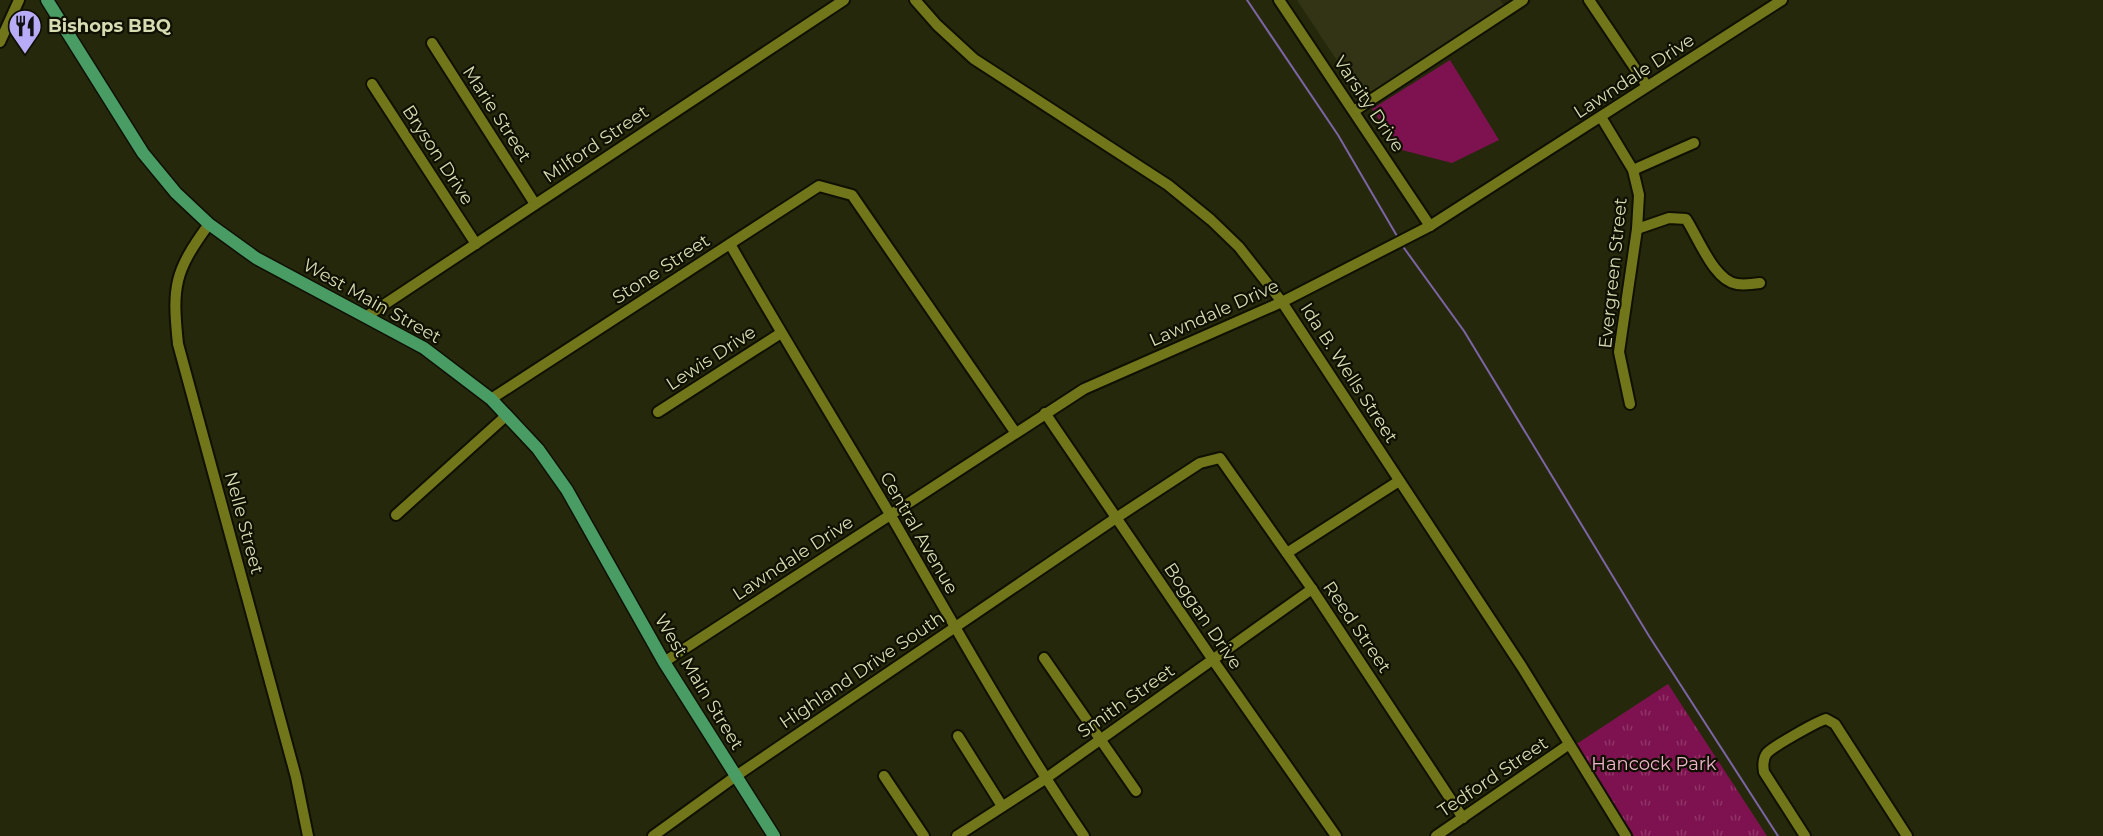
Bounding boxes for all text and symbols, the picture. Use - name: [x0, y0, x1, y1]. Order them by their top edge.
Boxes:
- restaurant icon: Bishops BBQ: [7, 8, 43, 55]
- place label: Bishops BBQ: [48, 15, 172, 37]
- street label: Lawndale Drive: [1570, 29, 1699, 123]
- street label: Varsity Drive: [1329, 52, 1409, 156]
- street label: Marie Street: [458, 62, 536, 166]
- street label: Bryson Drive: [398, 101, 478, 209]
- street label: Milford Street: [539, 101, 653, 187]
- street label: Evergreen Street: [1594, 196, 1632, 350]
- street label: Stone Street: [608, 229, 714, 309]
- street label: West Main Street: [299, 254, 445, 348]
- street label: Lawndale Drive: [1146, 275, 1282, 351]
- street label: Ida B. Wells Street: [1296, 299, 1402, 447]
- street label: Lewis Drive: [662, 321, 760, 395]
- street label: Central Avenue: [875, 468, 963, 598]
- street label: Nelle Street: [220, 469, 268, 577]
- street label: Lawndale Drive: [729, 511, 858, 605]
- street label: Boggan Drive: [1159, 558, 1247, 674]
- street label: Reed Street: [1318, 577, 1396, 677]
- street label: Highland Drive South: [775, 607, 949, 733]
- street label: West Main Street: [650, 610, 748, 754]
- street label: Smith Street: [1073, 659, 1179, 743]
- street label: Tedford Street: [1434, 732, 1552, 822]
- park label: Hancock Park: [1591, 753, 1717, 775]

